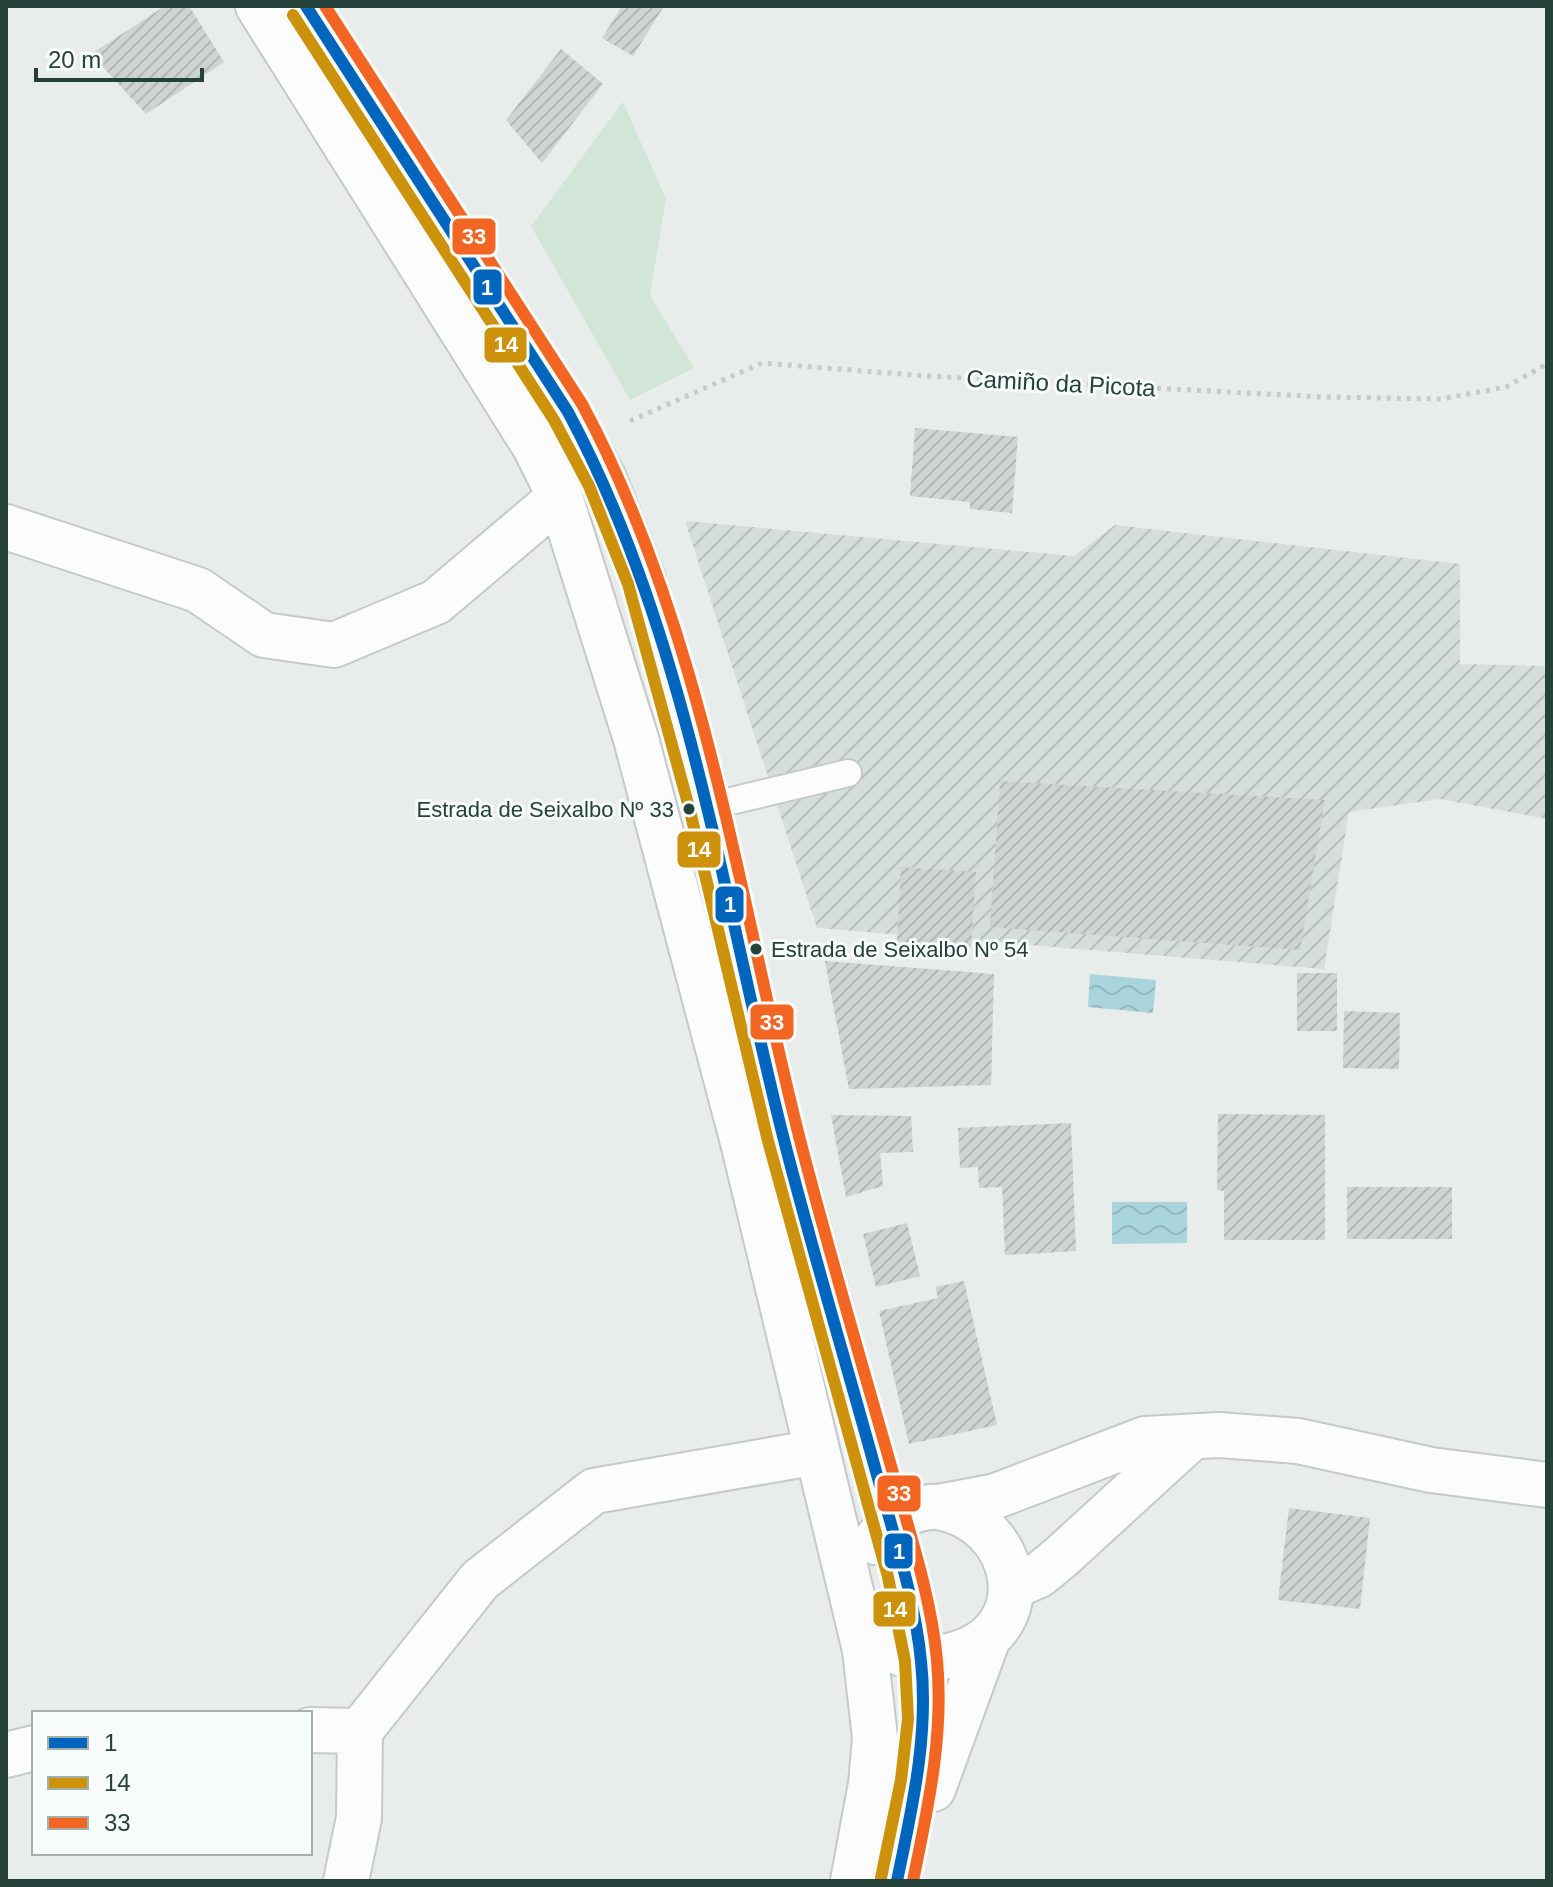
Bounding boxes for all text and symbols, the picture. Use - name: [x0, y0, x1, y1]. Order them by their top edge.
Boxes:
- scale bar: [36, 32, 202, 82]
- text: 20 m: [48, 46, 101, 73]
- line badge: 33: [451, 217, 497, 256]
- text: 33: [462, 224, 486, 249]
- line badge: 1: [472, 268, 503, 306]
- text: 1: [481, 275, 493, 300]
- line badge: 14: [483, 326, 528, 364]
- text: 14: [494, 332, 519, 357]
- street label: Camiño da Picota: [966, 365, 1157, 401]
- place label: Estrada de Seixalbo Nº 33: [416, 797, 674, 822]
- marker: Estrada de Seixalbo Nº 33: [681, 801, 697, 817]
- line badge: 14: [676, 830, 722, 869]
- text: 14: [687, 837, 712, 862]
- line badge: 1: [714, 885, 745, 924]
- text: 1: [724, 892, 736, 917]
- place label: Estrada de Seixalbo Nº 54: [771, 937, 1029, 962]
- marker: Estrada de Seixalbo Nº 54: [748, 941, 764, 957]
- line badge: 33: [749, 1003, 795, 1041]
- text: 33: [760, 1010, 784, 1035]
- line badge: 33: [876, 1474, 922, 1513]
- text: 33: [887, 1481, 911, 1506]
- line badge: 1: [883, 1532, 914, 1570]
- text: 1: [893, 1539, 905, 1564]
- line badge: 14: [872, 1590, 917, 1628]
- text: 14: [883, 1597, 908, 1622]
- legend: [32, 1711, 312, 1855]
- text: 1: [104, 1729, 117, 1756]
- text: 14: [104, 1769, 131, 1796]
- text: 33: [104, 1809, 131, 1836]

